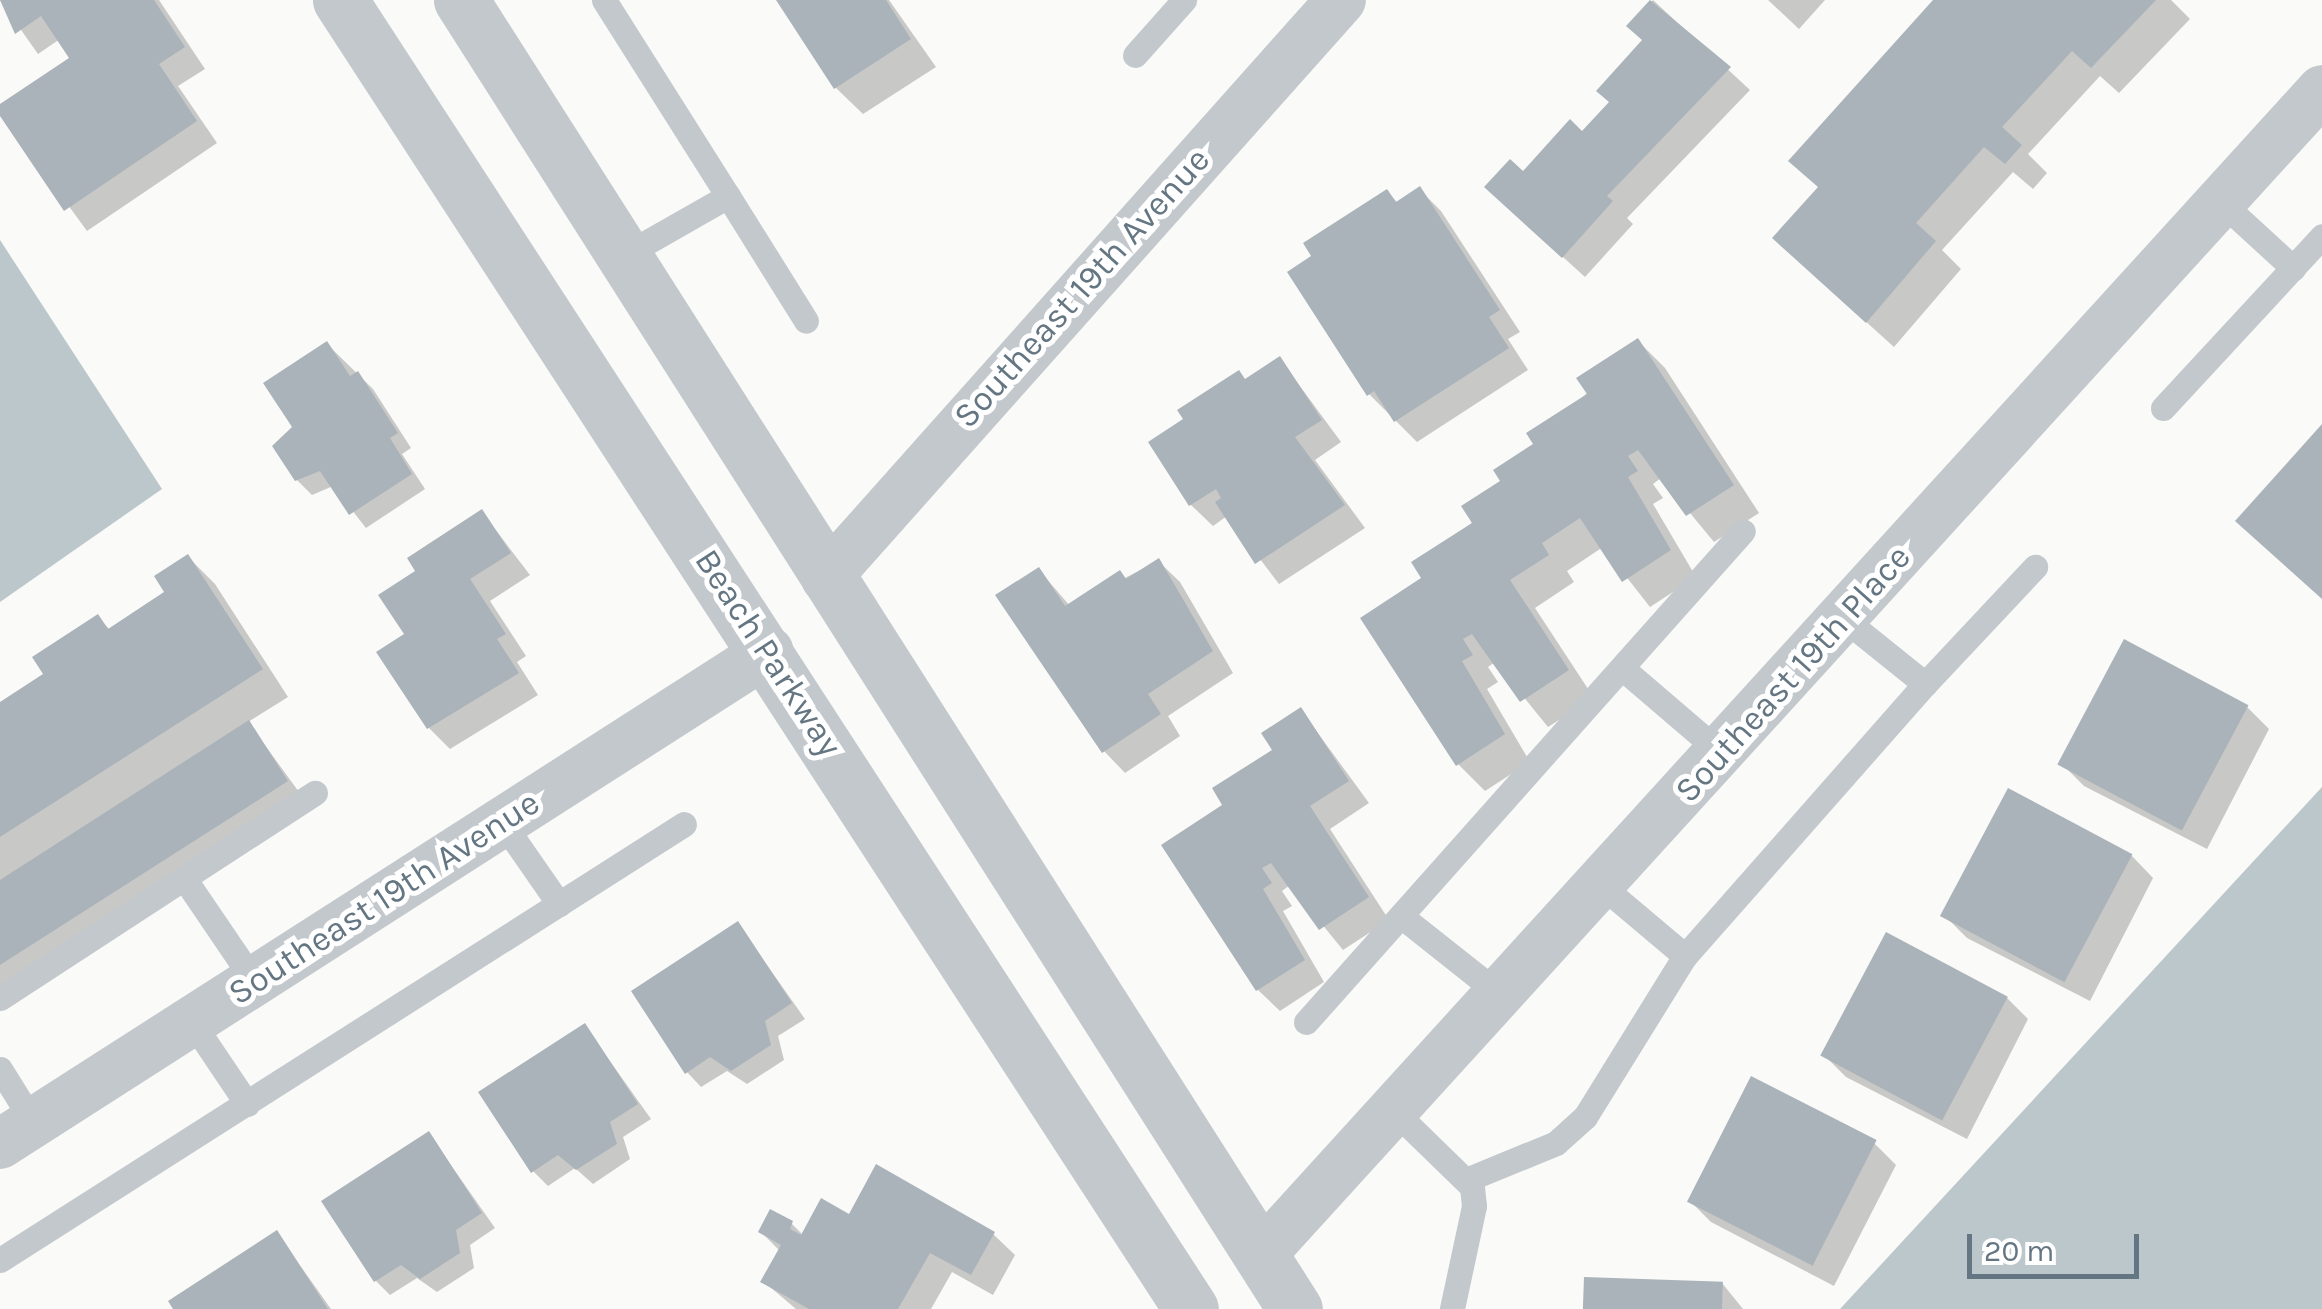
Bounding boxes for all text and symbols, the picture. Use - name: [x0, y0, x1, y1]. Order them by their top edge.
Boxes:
- street label: Southeast 19th Avenue: [945, 139, 1219, 437]
- street label: Southeast 19th Place: [1666, 537, 1920, 811]
- street label: Beach Parkway: [685, 542, 851, 764]
- street label: Southeast 19th Avenue: [221, 782, 547, 1014]
- scale bar: [1972, 1214, 2144, 1276]
- text: 20 m: [1984, 1233, 2054, 1269]

